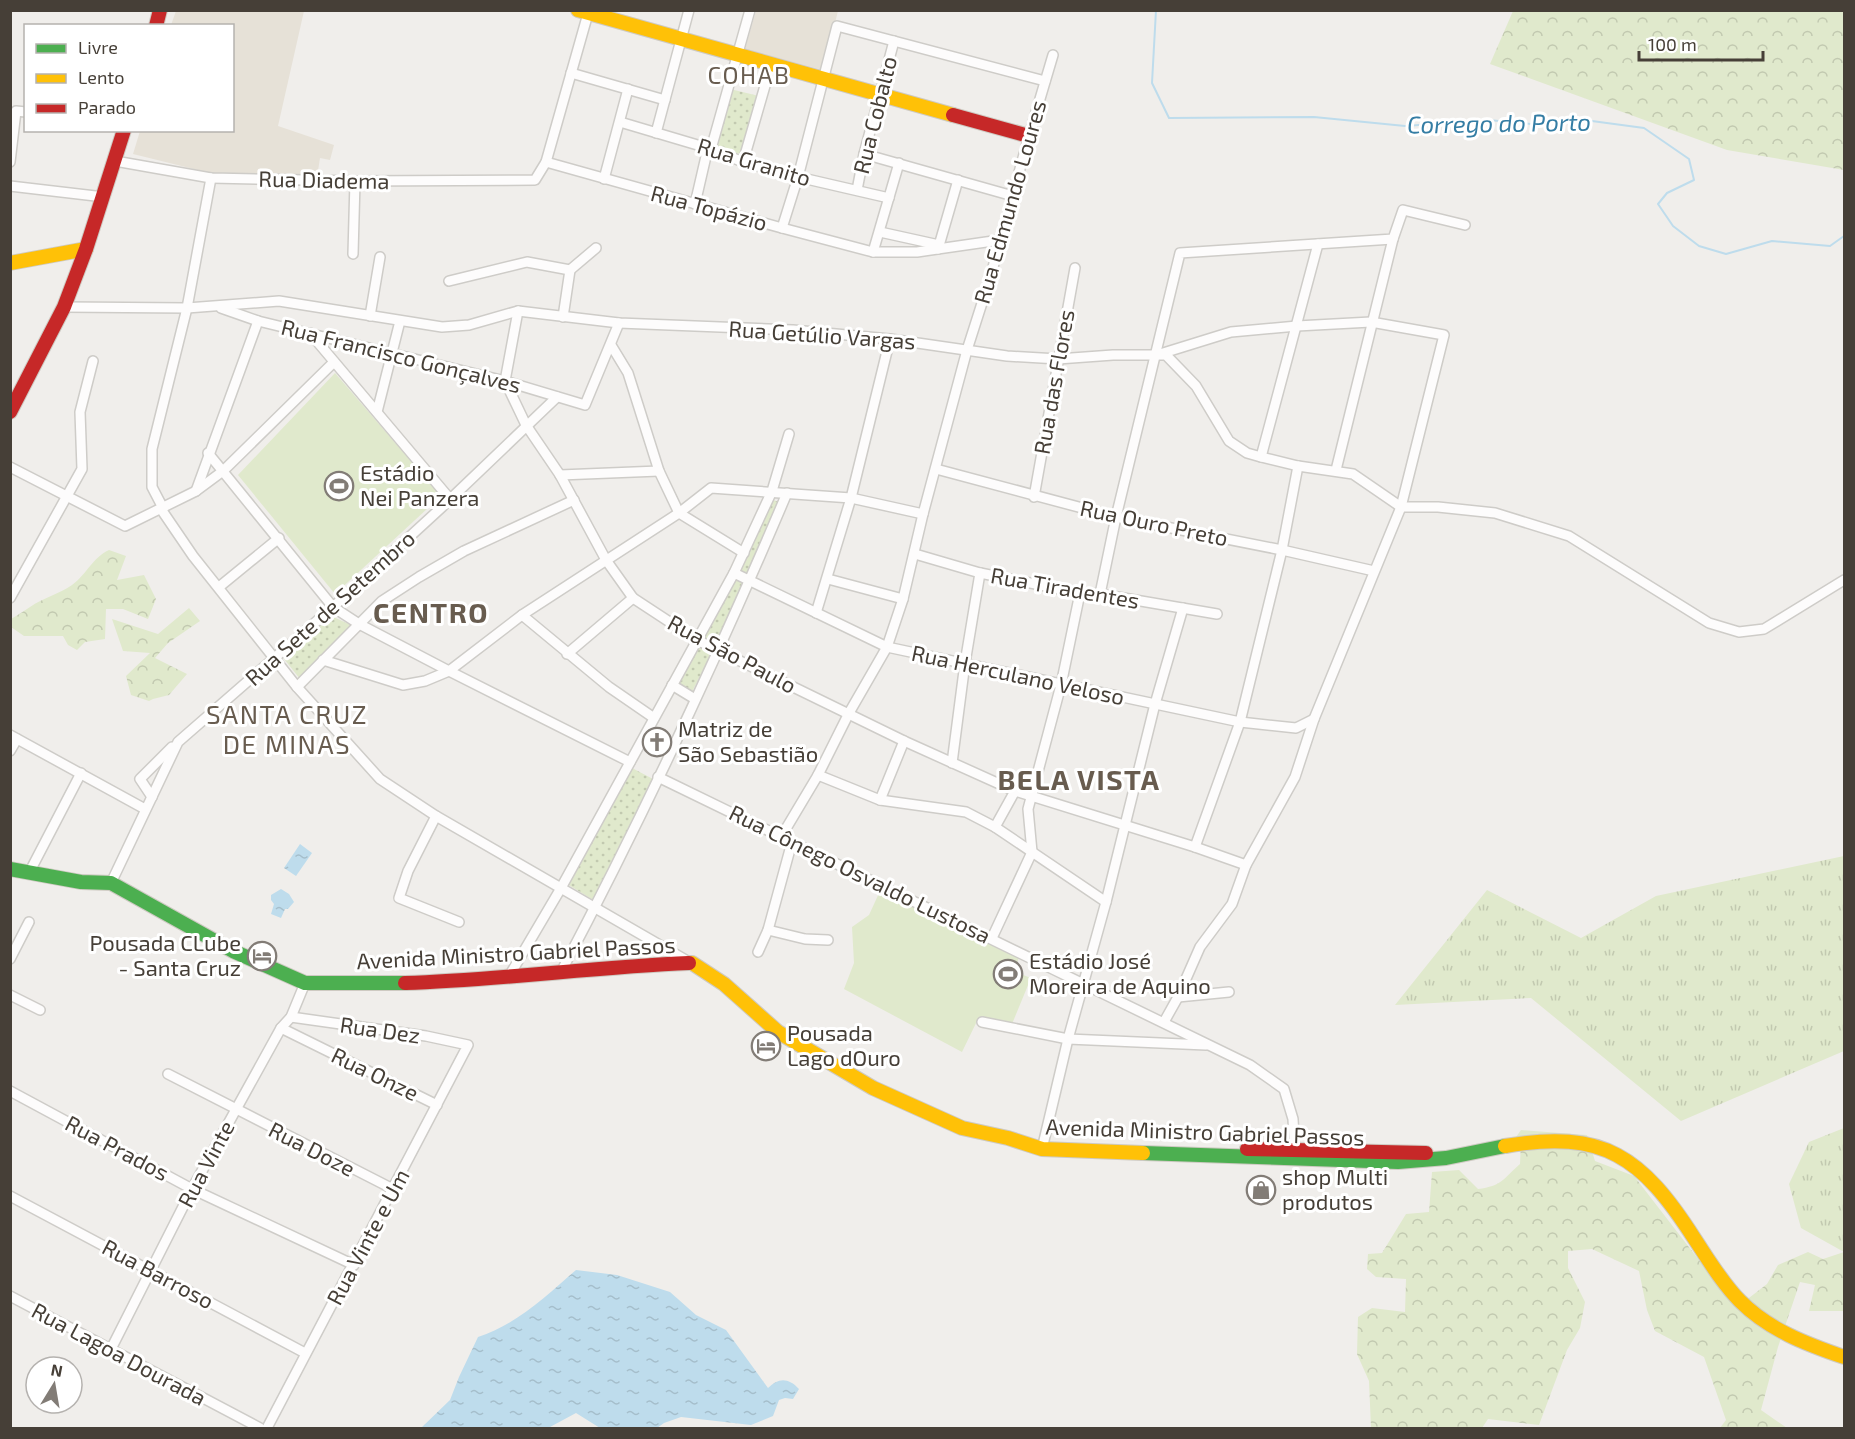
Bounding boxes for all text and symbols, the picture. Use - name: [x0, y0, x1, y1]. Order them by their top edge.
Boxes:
- legend: [24, 24, 234, 132]
- scale bar: [1639, 24, 1764, 62]
- text: 100 m: [1648, 33, 1697, 55]
- text: Livre: [78, 36, 118, 58]
- street label: Rua Cobalto: [847, 53, 901, 176]
- district label: COHAB: [708, 60, 790, 89]
- text: Lento: [78, 66, 124, 88]
- text: Parado: [78, 96, 136, 118]
- street label: Rua Edmundo Loures: [968, 97, 1051, 306]
- water label: Corrego do Porto: [1407, 106, 1591, 139]
- street label: Rua Granito: [695, 132, 814, 191]
- street label: Rua Diadema: [258, 165, 390, 193]
- street label: Rua Topázio: [648, 179, 770, 235]
- street label: Rua das Flores: [1028, 308, 1079, 456]
- street label: Rua Francisco Gonçalves: [278, 313, 524, 399]
- street label: Rua Getúlio Vargas: [728, 314, 917, 354]
- place label: Estádio Nei Panzera: [360, 459, 479, 510]
- sports icon: Estádio Nei Panzera: [323, 470, 355, 502]
- street label: Rua Ouro Preto: [1078, 494, 1231, 550]
- street label: Rua Sete de Setembro: [239, 524, 419, 690]
- street label: Rua Tiradentes: [989, 561, 1141, 613]
- district label: CENTRO: [373, 595, 489, 629]
- street label: Rua São Paulo: [664, 608, 801, 698]
- street label: Rua Herculano Veloso: [909, 639, 1127, 709]
- district label: SANTA CRUZ DE MINAS: [206, 698, 368, 759]
- place label: Matriz de São Sebastião: [678, 715, 818, 766]
- church icon: Matriz de São Sebastião: [641, 726, 673, 758]
- district label: BELA VISTA: [997, 762, 1161, 796]
- street label: Rua Cônego Osvaldo Lustosa: [726, 798, 995, 948]
- place label: Pousada CLube - Santa Cruz: [90, 929, 241, 980]
- street label: Avenida Ministro Gabriel Passos: [356, 931, 676, 973]
- hotel icon: Pousada CLube - Santa Cruz: [246, 940, 278, 972]
- place label: Estádio José Moreira de Aquino: [1029, 947, 1211, 998]
- sports icon: Estádio José Moreira de Aquino: [992, 958, 1024, 990]
- street label: Rua Dez: [338, 1011, 422, 1048]
- place label: Pousada Lago dOuro: [787, 1019, 901, 1070]
- hotel icon: Pousada Lago dOuro: [750, 1030, 782, 1062]
- street label: Rua Onze: [328, 1041, 423, 1105]
- street label: Rua Prados: [61, 1109, 174, 1185]
- street label: Avenida Ministro Gabriel Passos: [1045, 1112, 1365, 1150]
- street label: Rua Doze: [265, 1115, 360, 1181]
- street label: Rua Vinte: [171, 1116, 239, 1211]
- place label: shop Multi produtos: [1282, 1163, 1388, 1214]
- street label: Rua Vinte e Um: [320, 1164, 414, 1309]
- shop icon: shop Multi produtos: [1245, 1174, 1277, 1206]
- street label: Rua Barroso: [98, 1233, 219, 1313]
- street label: Rua Lagoa Dourada: [28, 1296, 211, 1410]
- north arrow: [24, 1355, 84, 1415]
- text: N: [49, 1359, 64, 1380]

